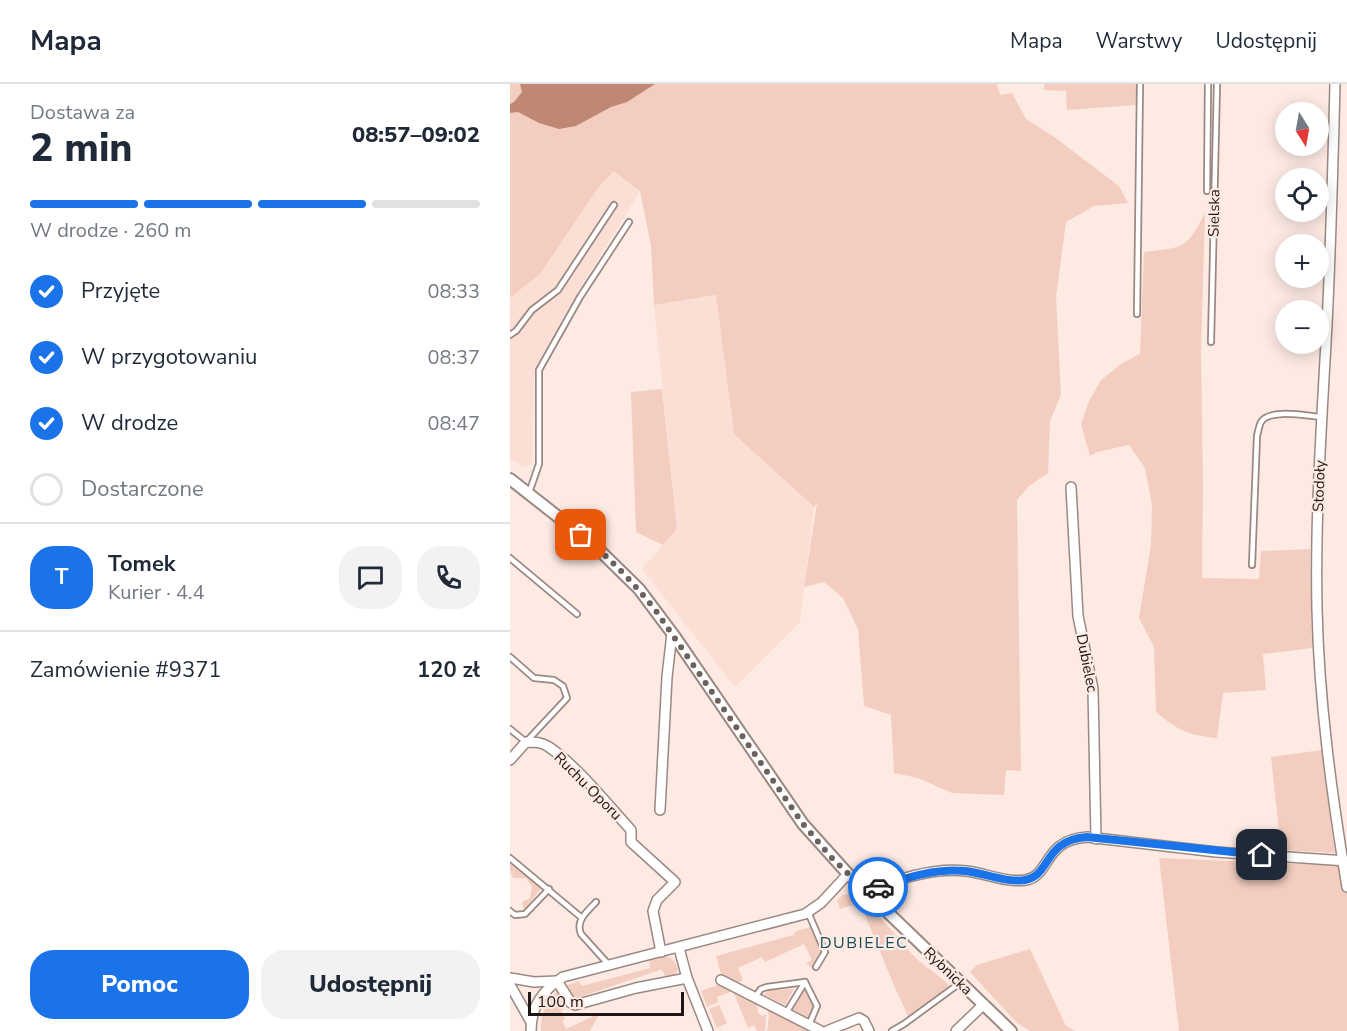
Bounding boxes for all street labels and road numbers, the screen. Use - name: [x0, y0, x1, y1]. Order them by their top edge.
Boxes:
- street label: Sielska: [1204, 189, 1224, 237]
- street label: Stodoły: [1308, 459, 1330, 512]
- street label: Dubielec: [1072, 632, 1102, 694]
- street label: Ruchu Oporu: [550, 748, 626, 824]
- street label: Rybnicka: [919, 943, 977, 999]

